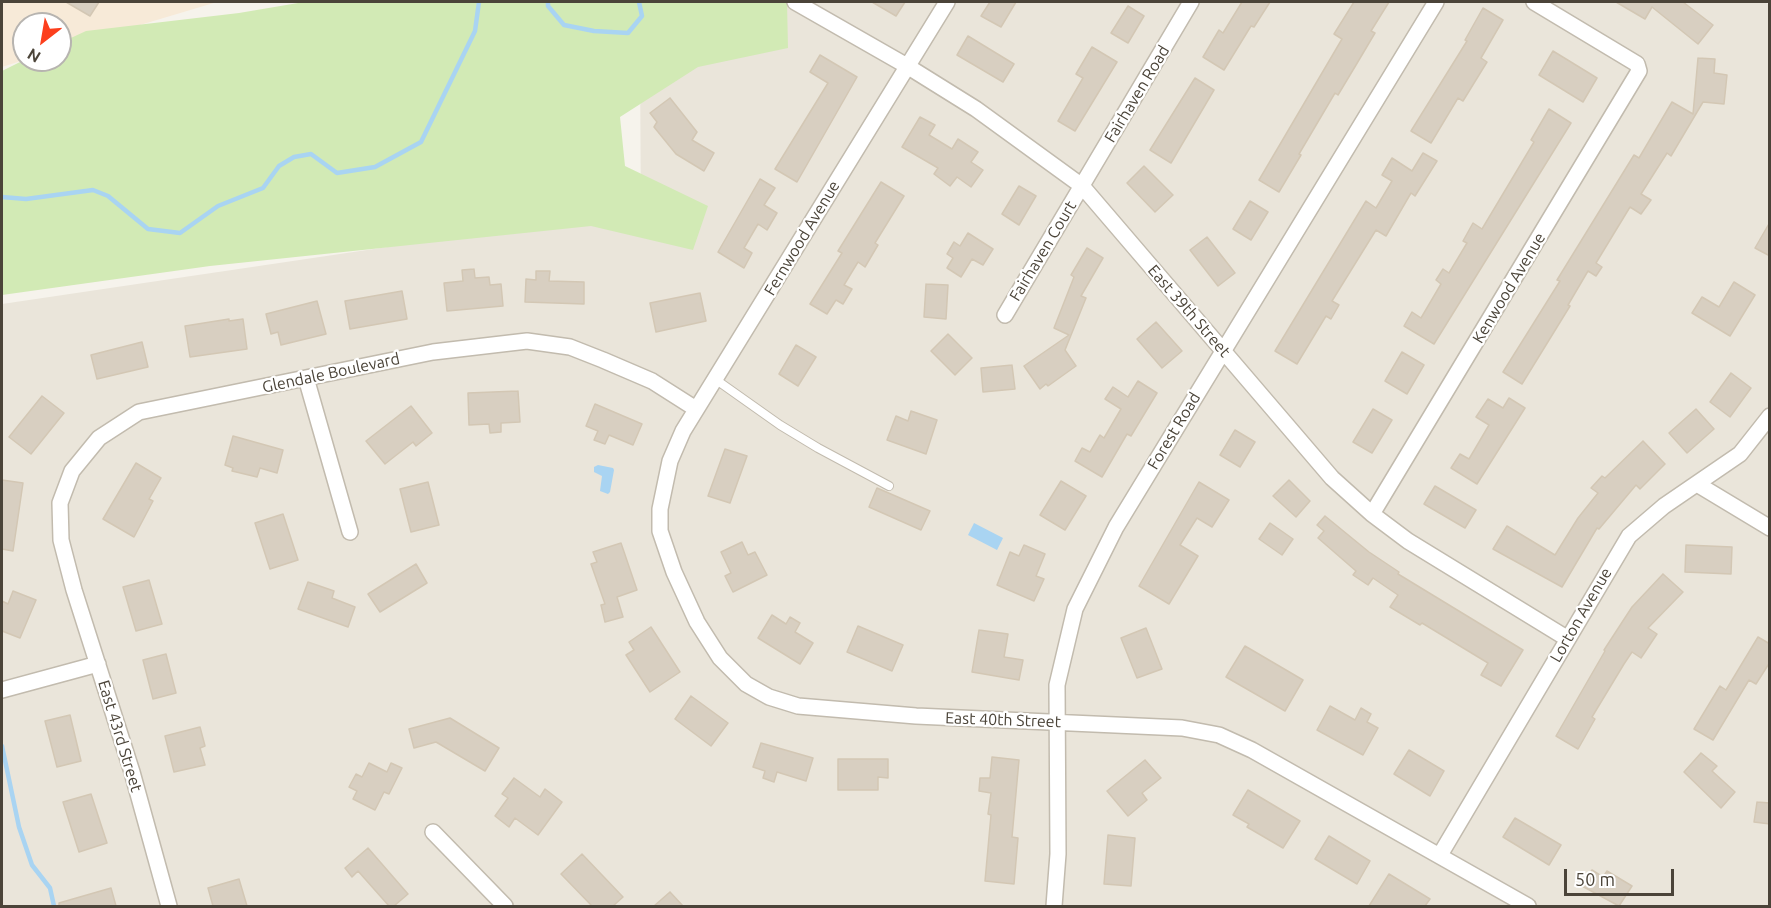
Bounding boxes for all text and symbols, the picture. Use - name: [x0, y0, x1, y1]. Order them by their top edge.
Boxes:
- north arrow: [12, 12, 72, 72]
- street label: Fairhaven Road: [1101, 42, 1173, 146]
- text: N: [24, 45, 44, 67]
- street label: Fernwood Avenue: [760, 177, 844, 299]
- street label: Fairhaven Court: [1006, 197, 1080, 305]
- street label: Kenwood Avenue: [1468, 229, 1550, 347]
- street label: East 39th Street: [1144, 261, 1234, 361]
- street label: Glendale Boulevard: [260, 349, 402, 397]
- street label: Forest Road: [1144, 389, 1204, 473]
- street label: Lorton Avenue: [1546, 564, 1616, 666]
- street label: East 43rd Street: [94, 678, 146, 794]
- street label: East 40th Street: [945, 708, 1061, 732]
- scale bar: [1567, 857, 1676, 895]
- text: 50 m: [1575, 869, 1615, 889]

